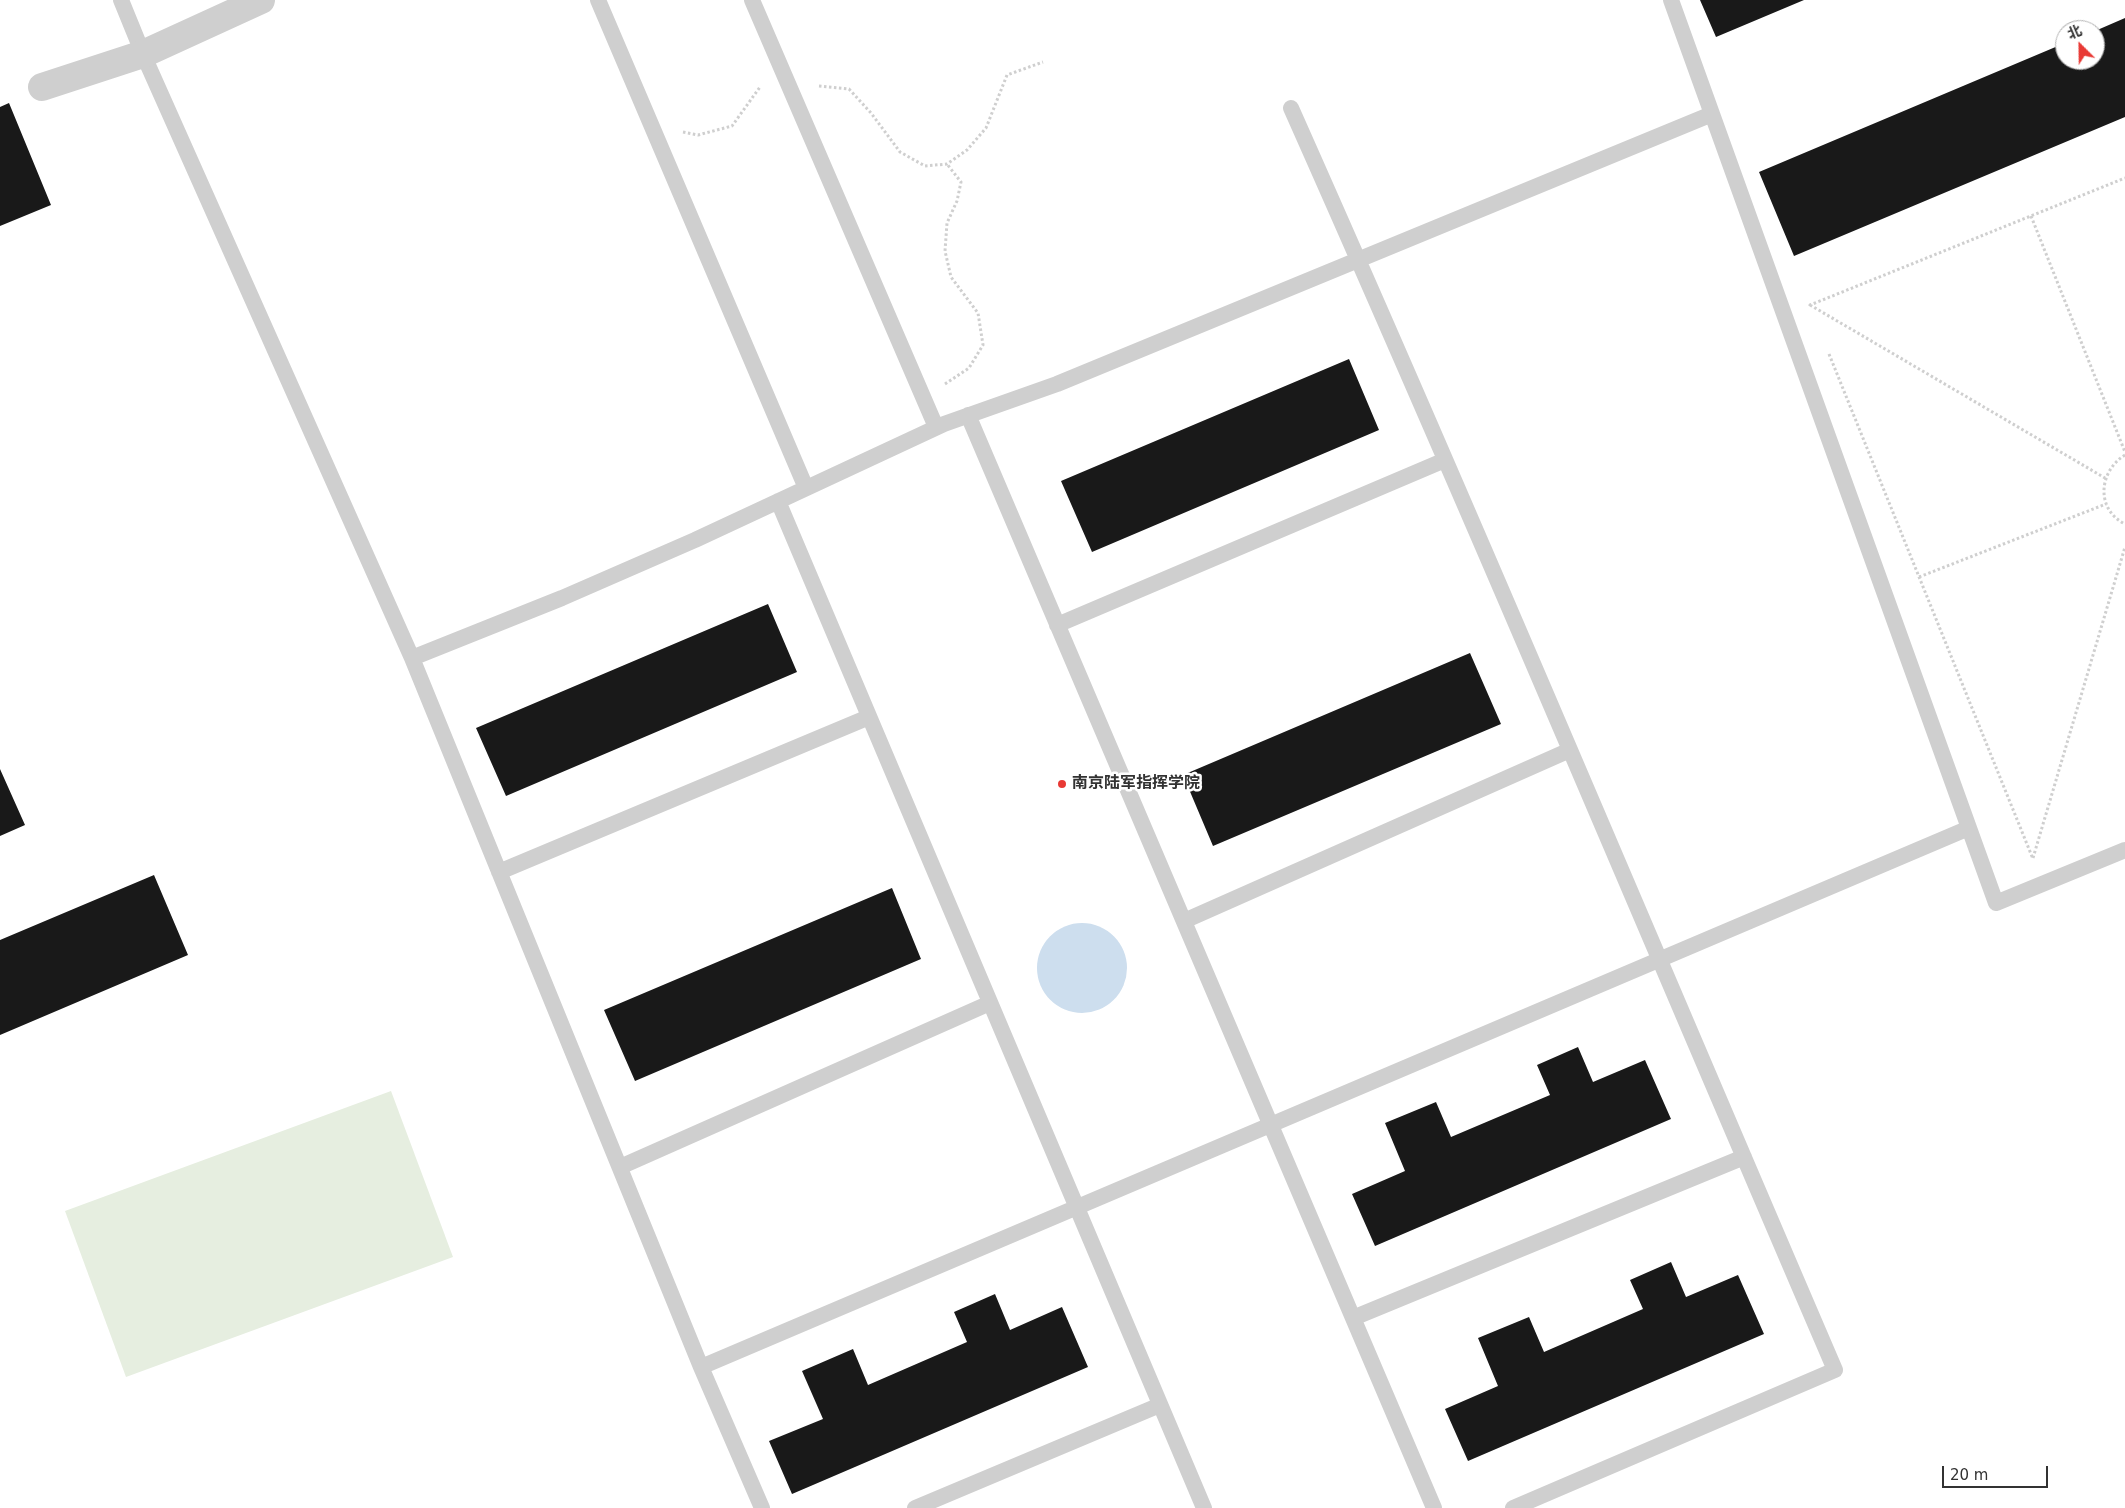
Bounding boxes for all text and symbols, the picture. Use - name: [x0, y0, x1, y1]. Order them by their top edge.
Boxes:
- north arrow: [2055, 20, 2105, 70]
- text: 北: [2065, 22, 2084, 42]
- place label: 南京陆军指挥学院: [1072, 774, 1200, 794]
- marker: 南京陆军指挥学院: [1056, 778, 1068, 790]
- scale bar: [1945, 1456, 2051, 1488]
- text: 20 m: [1950, 1466, 1988, 1484]

